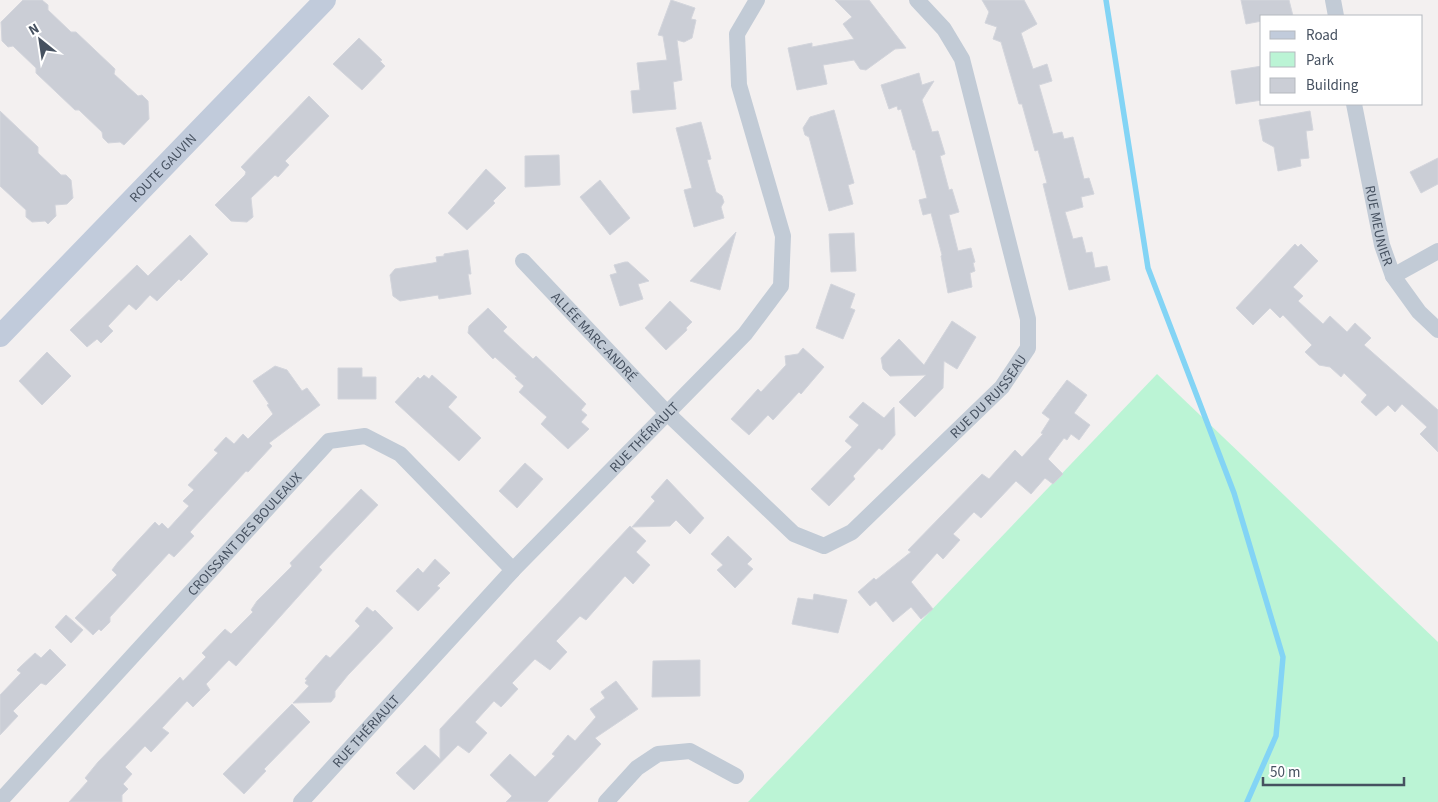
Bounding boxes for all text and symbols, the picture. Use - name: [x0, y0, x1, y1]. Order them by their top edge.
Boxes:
- north arrow: [15, 15, 65, 65]
- legend: [1260, 15, 1423, 105]
- text: N: [25, 19, 43, 41]
- text: Road: [1306, 25, 1338, 46]
- text: Park: [1306, 50, 1335, 71]
- text: Building: [1306, 75, 1359, 96]
- street label: ROUTE GAUVIN: [125, 130, 202, 207]
- street label: RUE MEUNIER: [1359, 184, 1398, 269]
- street label: ALLÉE MARC-ANDRÉ: [546, 288, 641, 387]
- street label: RUE DU RUISSEAU: [946, 351, 1032, 443]
- street label: RUE THÉRIAULT: [605, 397, 684, 477]
- street label: CROISSANT DES BOULEAUX: [183, 468, 307, 601]
- street label: RUE THÉRIAULT: [328, 691, 405, 773]
- scale bar: [1263, 754, 1404, 786]
- text: 50 m: [1270, 762, 1300, 783]

